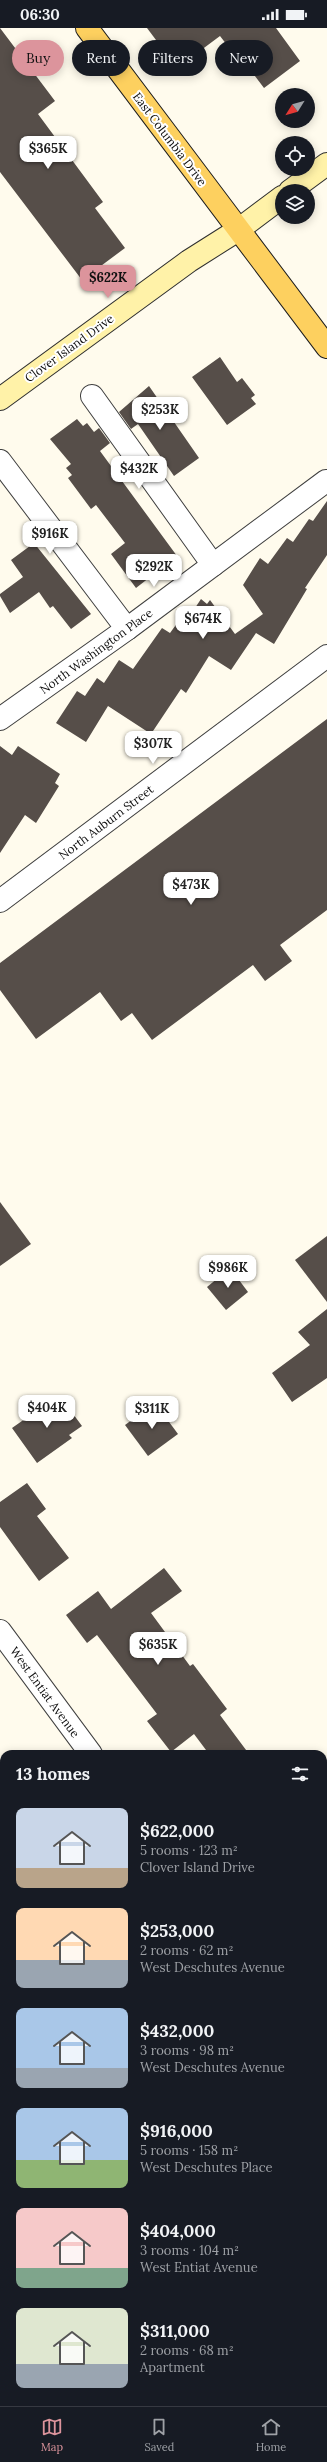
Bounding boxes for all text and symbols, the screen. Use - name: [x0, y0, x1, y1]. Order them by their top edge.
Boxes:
- text: 06:30: [20, 5, 60, 24]
- chip: Buy: [12, 40, 64, 76]
- chip: Rent: [72, 40, 130, 76]
- chip: Filters: [138, 40, 207, 76]
- chip: New: [215, 40, 273, 76]
- north arrow: [275, 88, 315, 128]
- map controls: [275, 88, 315, 224]
- street label: East Columbia Drive: [130, 89, 210, 189]
- pin: $365K: [20, 136, 76, 170]
- button: locate: [275, 136, 315, 176]
- text: $365K: [29, 140, 67, 157]
- button: layers: [275, 184, 315, 224]
- pin: $622K: [80, 265, 136, 299]
- text: $622K: [89, 269, 127, 286]
- street label: Clover Island Drive: [22, 310, 117, 385]
- pin: $253K: [132, 397, 188, 431]
- text: $253K: [141, 401, 179, 418]
- pin: $432K: [111, 456, 167, 490]
- text: $432K: [120, 460, 158, 477]
- pin: $916K: [22, 521, 78, 555]
- text: $916K: [31, 525, 69, 542]
- pin: $292K: [126, 554, 182, 588]
- text: $292K: [135, 558, 173, 575]
- street label: North Washington Place: [37, 605, 156, 697]
- pin: $674K: [175, 606, 231, 640]
- text: $674K: [184, 610, 222, 627]
- pin: $307K: [125, 731, 181, 765]
- text: $307K: [134, 735, 172, 752]
- street label: North Auburn Street: [56, 781, 157, 863]
- pin: $473K: [163, 872, 219, 906]
- text: $473K: [172, 876, 210, 893]
- pin: $986K: [200, 1255, 256, 1289]
- text: $986K: [208, 1259, 248, 1276]
- pin: $404K: [19, 1395, 75, 1429]
- pin: $311K: [124, 1396, 180, 1430]
- text: $404K: [27, 1399, 67, 1416]
- text: $311K: [135, 1400, 169, 1417]
- pin: $635K: [130, 1632, 186, 1666]
- text: $635K: [139, 1636, 177, 1653]
- street label: West Entiat Avenue: [7, 1644, 83, 1741]
- text: 13 homes: [16, 1763, 90, 1785]
- icon: filters: [289, 1763, 311, 1785]
- text: $622,000: [140, 1820, 214, 1842]
- icon: home: [48, 1824, 96, 1872]
- text: 5 rooms · 123 m²: [140, 1842, 238, 1859]
- text: Clover Island Drive: [140, 1859, 255, 1876]
- text: $253,000: [140, 1920, 214, 1942]
- icon: home: [48, 1924, 96, 1972]
- text: 2 rooms · 62 m²: [140, 1942, 233, 1959]
- text: West Deschutes Avenue: [140, 1959, 285, 1976]
- text: $432,000: [140, 2020, 214, 2042]
- icon: home: [48, 2024, 96, 2072]
- text: 3 rooms · 98 m²: [140, 2042, 234, 2059]
- text: West Deschutes Avenue: [140, 2059, 285, 2076]
- text: $916,000: [140, 2120, 213, 2142]
- icon: home: [48, 2124, 96, 2172]
- text: 5 rooms · 158 m²: [140, 2142, 238, 2159]
- text: West Deschutes Place: [140, 2159, 273, 2176]
- text: $404,000: [140, 2220, 216, 2242]
- icon: home: [48, 2224, 96, 2272]
- text: 3 rooms · 104 m²: [140, 2242, 239, 2259]
- text: West Entiat Avenue: [140, 2259, 258, 2276]
- text: $311,000: [140, 2320, 210, 2342]
- icon: home: [48, 2324, 96, 2372]
- text: 2 rooms · 68 m²: [140, 2342, 234, 2359]
- text: Apartment: [140, 2359, 205, 2376]
- tab: Map: [41, 2416, 63, 2454]
- tab: Saved: [144, 2416, 174, 2454]
- tab: Home: [256, 2416, 286, 2454]

